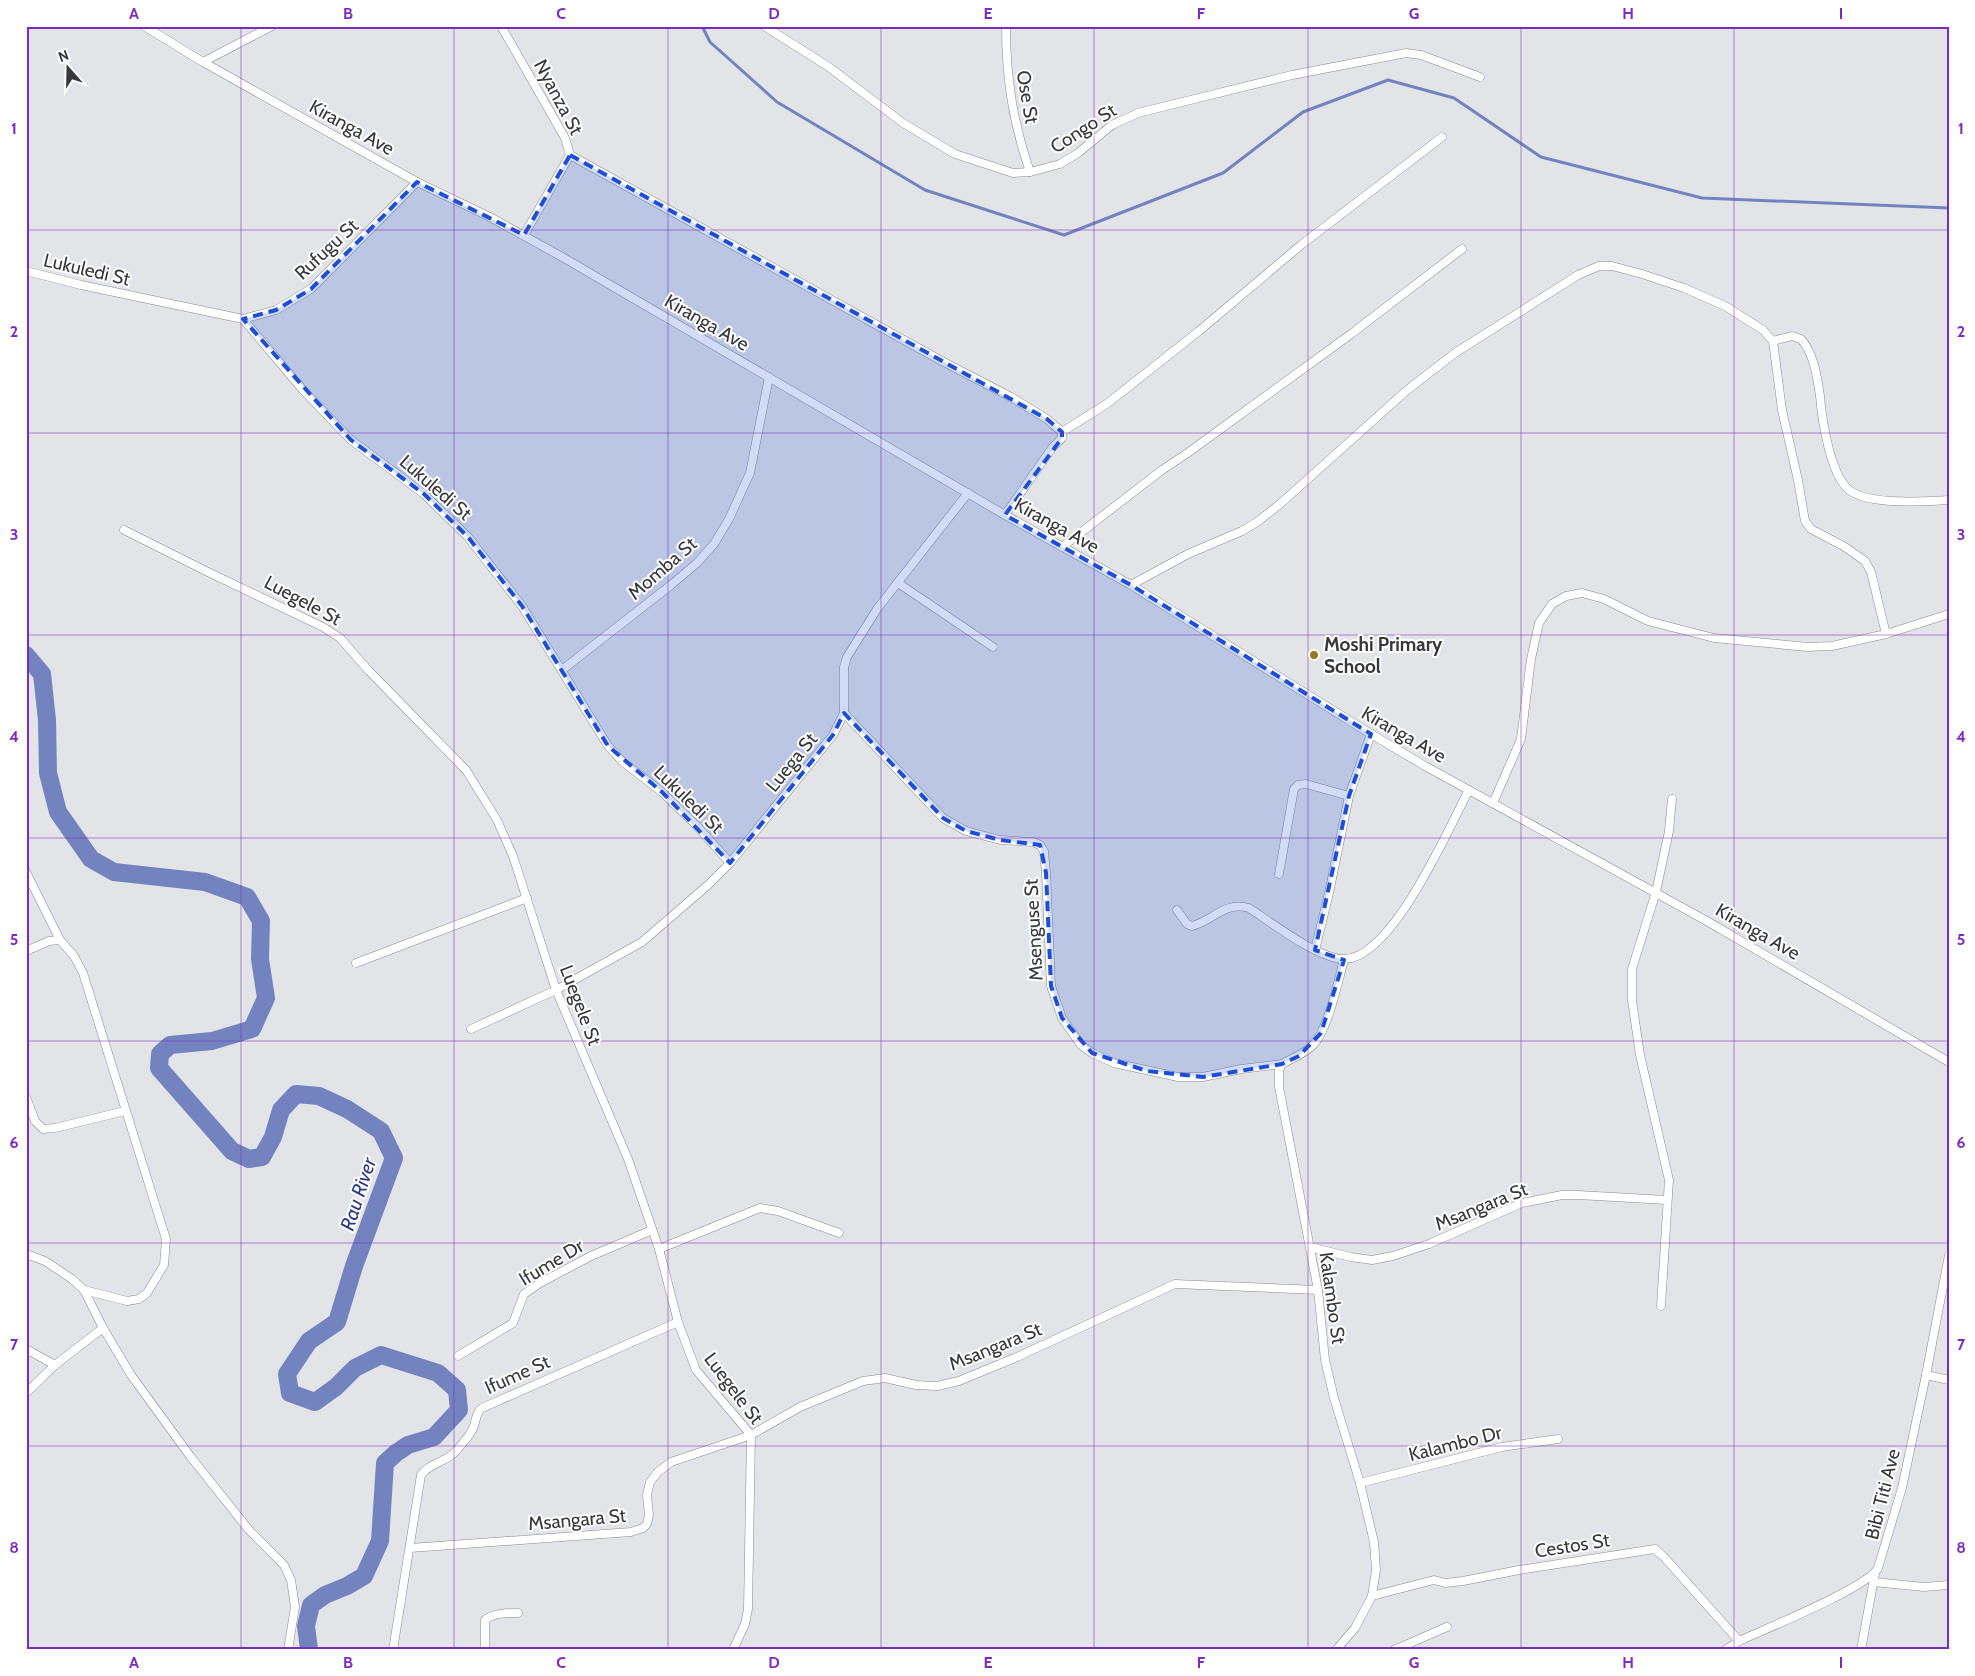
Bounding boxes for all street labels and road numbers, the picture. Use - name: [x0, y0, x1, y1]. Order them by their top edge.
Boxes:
- street label: Nyanza St: [529, 56, 588, 139]
- street label: Ose St: [1012, 69, 1044, 126]
- street label: Kiranga Ave: [305, 95, 399, 160]
- street label: Congo St: [1046, 98, 1121, 158]
- street label: Rufugu St: [290, 214, 363, 284]
- street label: Lukuledi St: [41, 248, 133, 291]
- street label: Kiranga Ave: [660, 289, 753, 356]
- street label: Lukuledi St: [395, 450, 477, 525]
- street label: Kiranga Ave: [1010, 493, 1104, 558]
- street label: Momba St: [623, 532, 702, 604]
- street label: Luegele St: [260, 571, 346, 631]
- street label: Kiranga Ave: [1357, 701, 1450, 768]
- street label: Luega St: [761, 728, 822, 796]
- street label: Lukuledi St: [649, 761, 729, 839]
- street label: Msenguse St: [1019, 878, 1048, 982]
- street label: Kiranga Ave: [1711, 898, 1804, 965]
- street label: Luegele St: [555, 962, 607, 1049]
- street label: Msangara St: [1431, 1177, 1531, 1235]
- street label: Ifume Dr: [515, 1234, 588, 1291]
- street label: Kalambo St: [1315, 1251, 1350, 1346]
- street label: Msangara St: [945, 1317, 1045, 1375]
- street label: Luegele St: [699, 1348, 768, 1429]
- street label: Ifume St: [481, 1350, 554, 1399]
- street label: Kalambo Dr: [1406, 1421, 1504, 1466]
- street label: Bibi Titi Ave: [1860, 1446, 1905, 1542]
- street label: Msangara St: [527, 1504, 627, 1535]
- street label: Cestos St: [1533, 1528, 1612, 1563]

